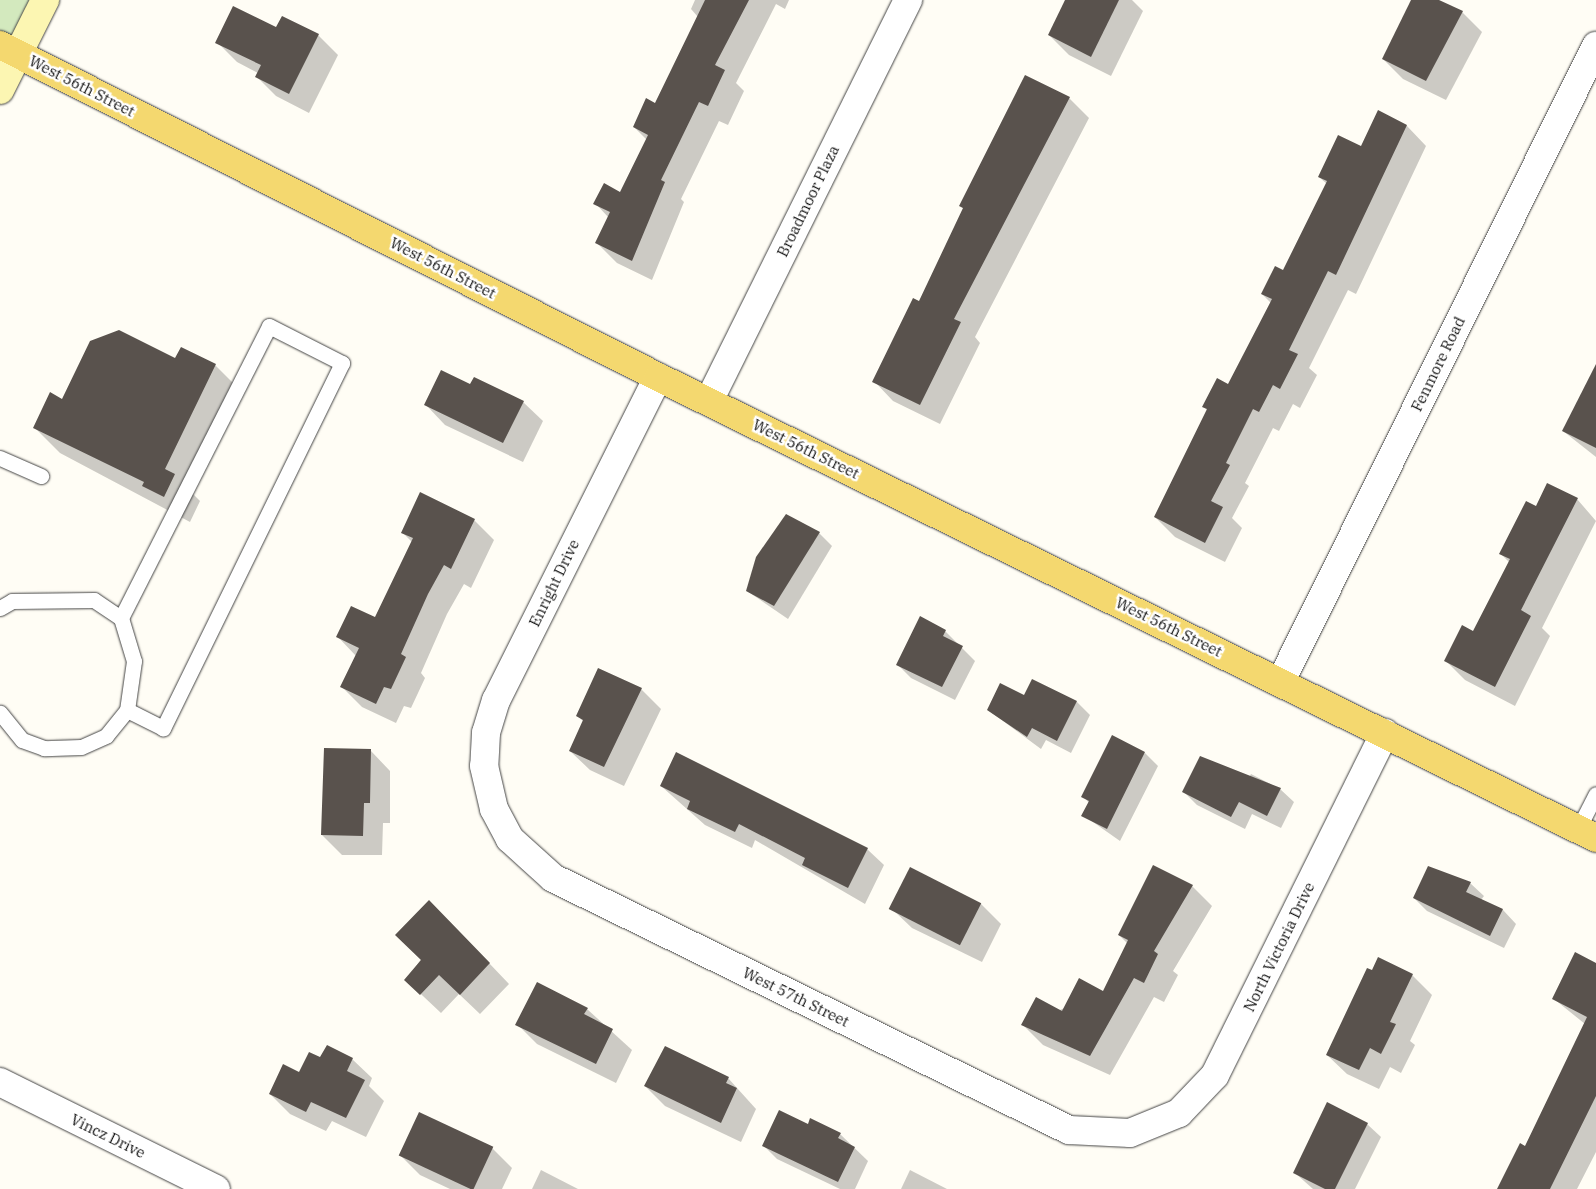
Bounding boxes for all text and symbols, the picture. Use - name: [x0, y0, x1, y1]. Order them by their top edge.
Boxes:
- street label: West 56th Street: [26, 52, 138, 120]
- street label: Broadmoor Plaza: [773, 142, 843, 260]
- street label: West 56th Street: [387, 234, 499, 302]
- street label: Fenmore Road: [1407, 314, 1469, 414]
- street label: West 56th Street: [750, 415, 862, 483]
- street label: Enright Drive: [525, 536, 583, 630]
- street label: West 56th Street: [1113, 593, 1225, 661]
- street label: North Victoria Drive: [1240, 879, 1318, 1015]
- street label: West 57th Street: [740, 963, 852, 1031]
- street label: Vincz Drive: [68, 1110, 148, 1162]

